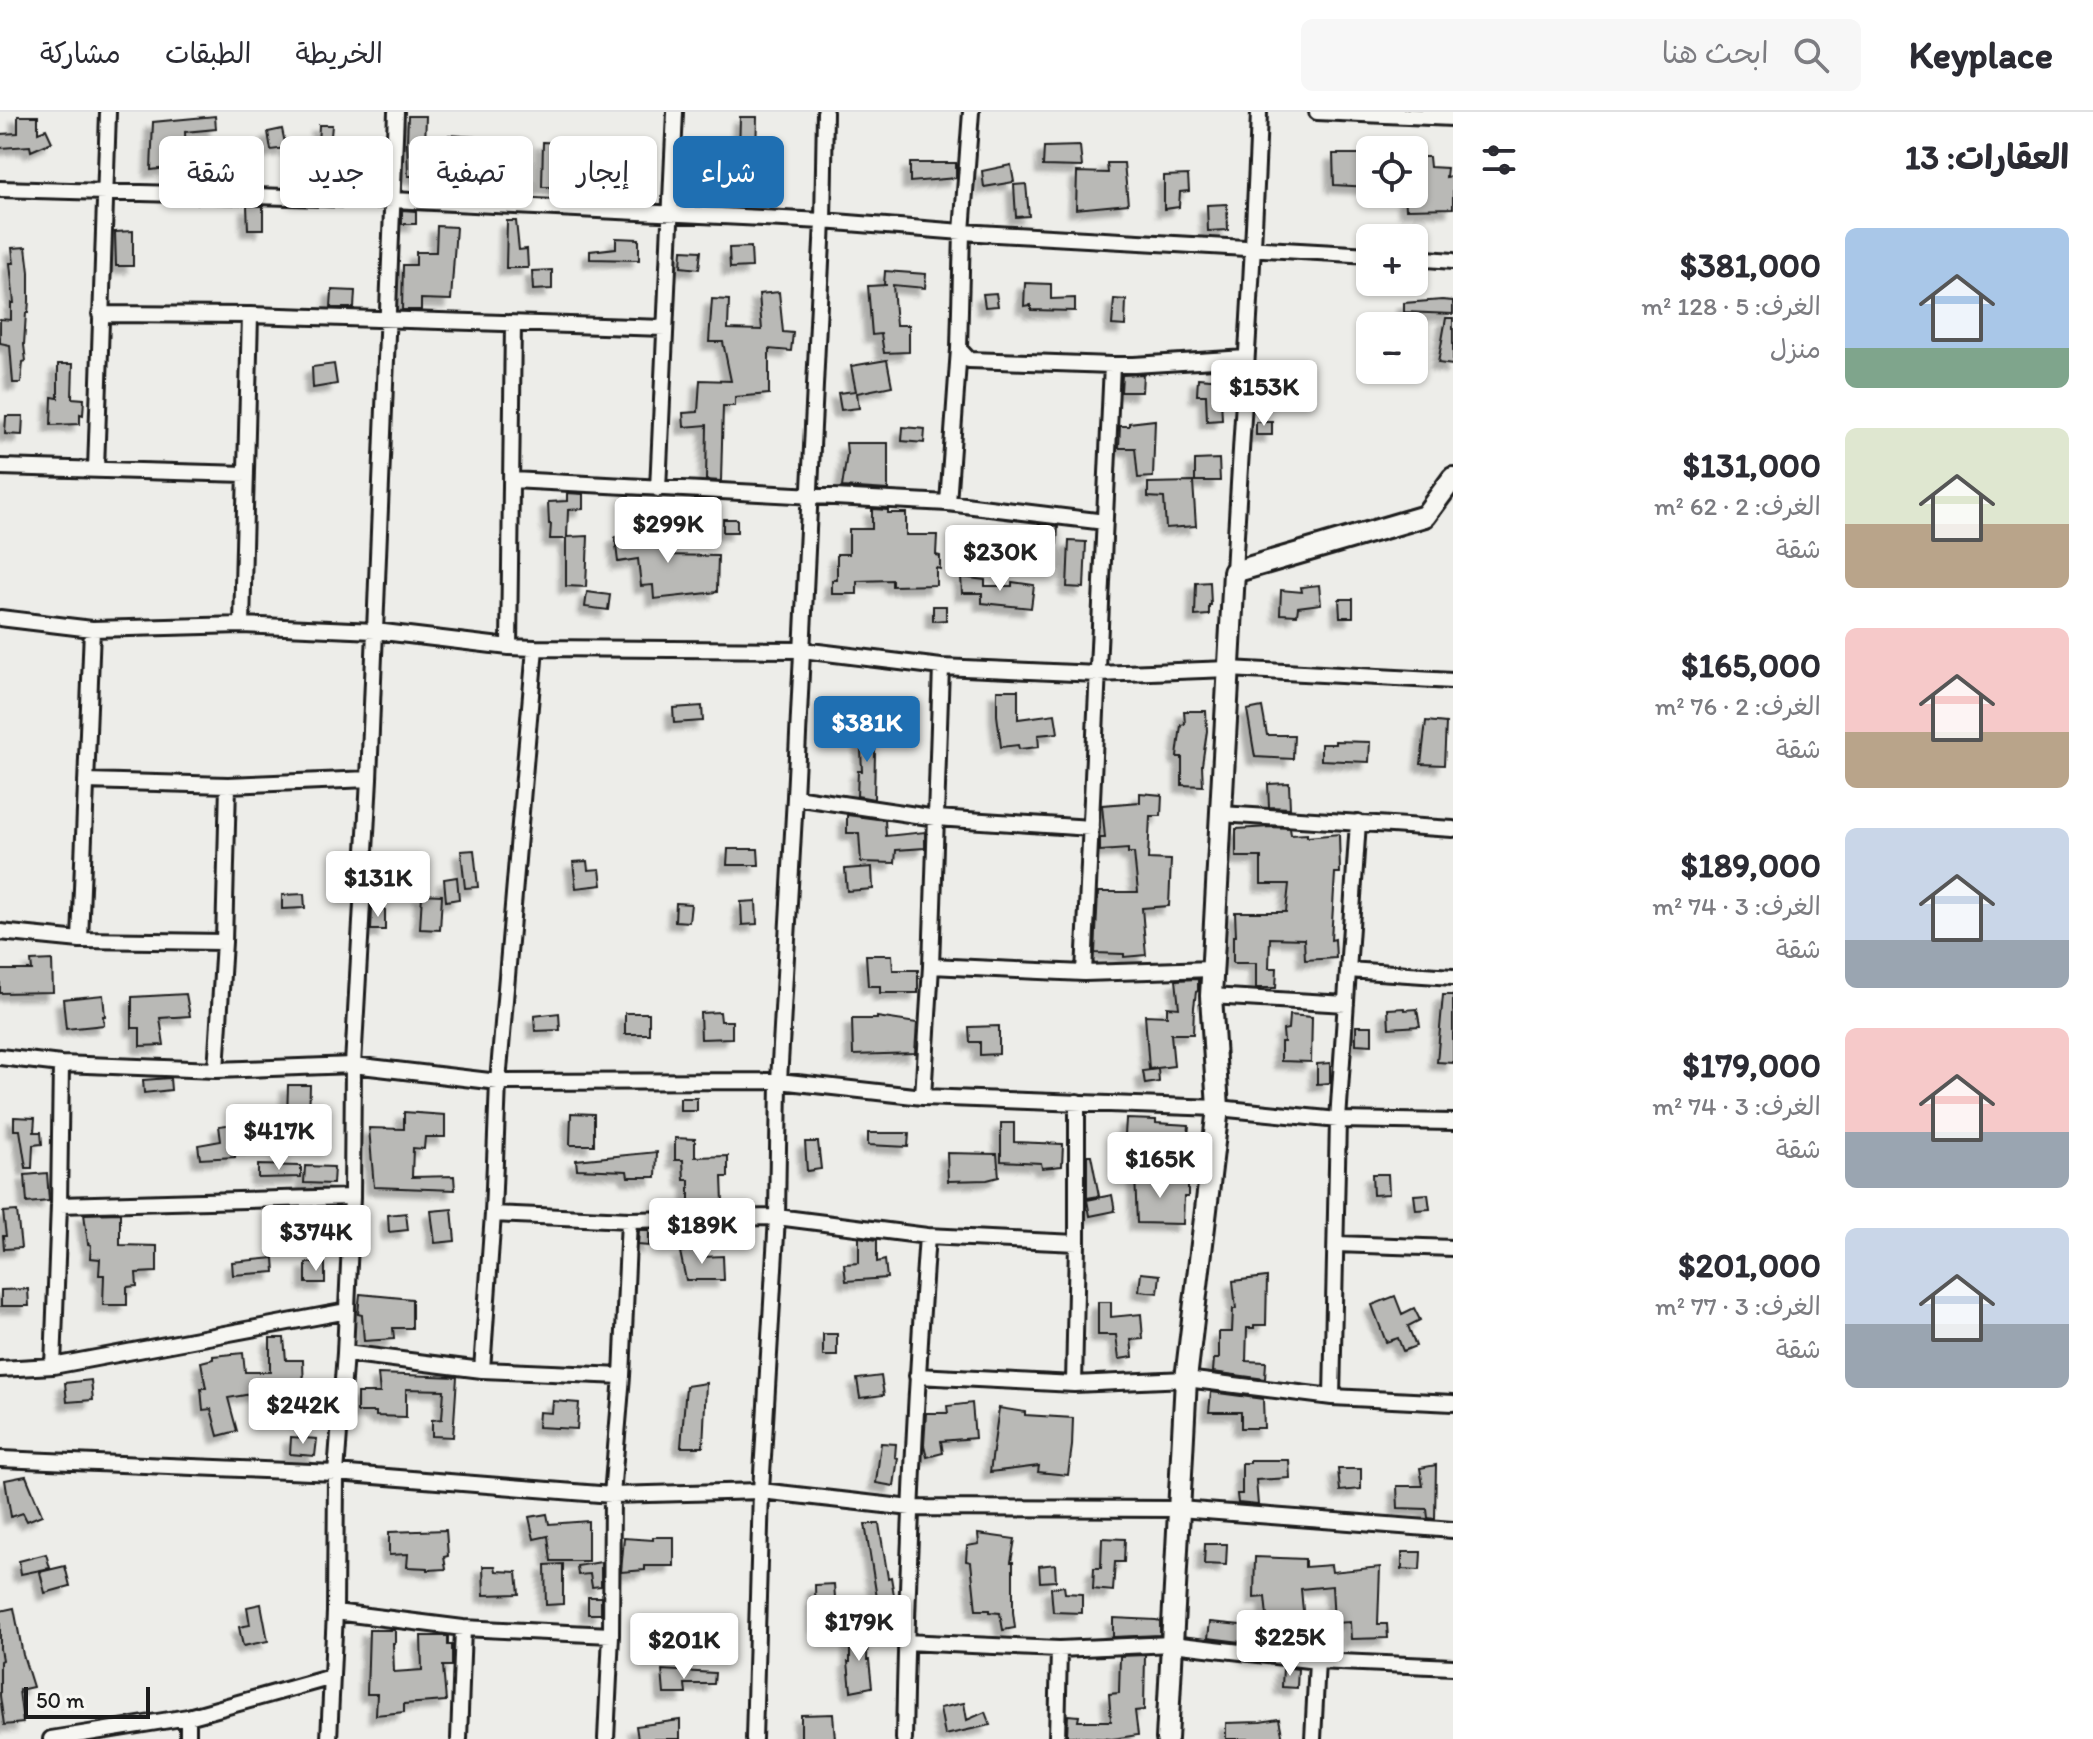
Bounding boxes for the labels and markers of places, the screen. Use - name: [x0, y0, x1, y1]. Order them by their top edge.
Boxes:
- pin: $153K: [1208, 360, 1320, 428]
- pin: $299K: [612, 497, 724, 565]
- pin: $230K: [944, 525, 1056, 593]
- pin: $381K: [811, 696, 923, 764]
- pin: $131K: [322, 851, 434, 919]
- pin: $417K: [223, 1104, 335, 1172]
- pin: $165K: [1104, 1132, 1216, 1200]
- pin: $189K: [646, 1198, 758, 1266]
- pin: $374K: [260, 1205, 372, 1273]
- pin: $242K: [247, 1378, 359, 1446]
- pin: $179K: [803, 1595, 915, 1663]
- pin: $225K: [1234, 1610, 1346, 1678]
- pin: $201K: [628, 1613, 740, 1681]

